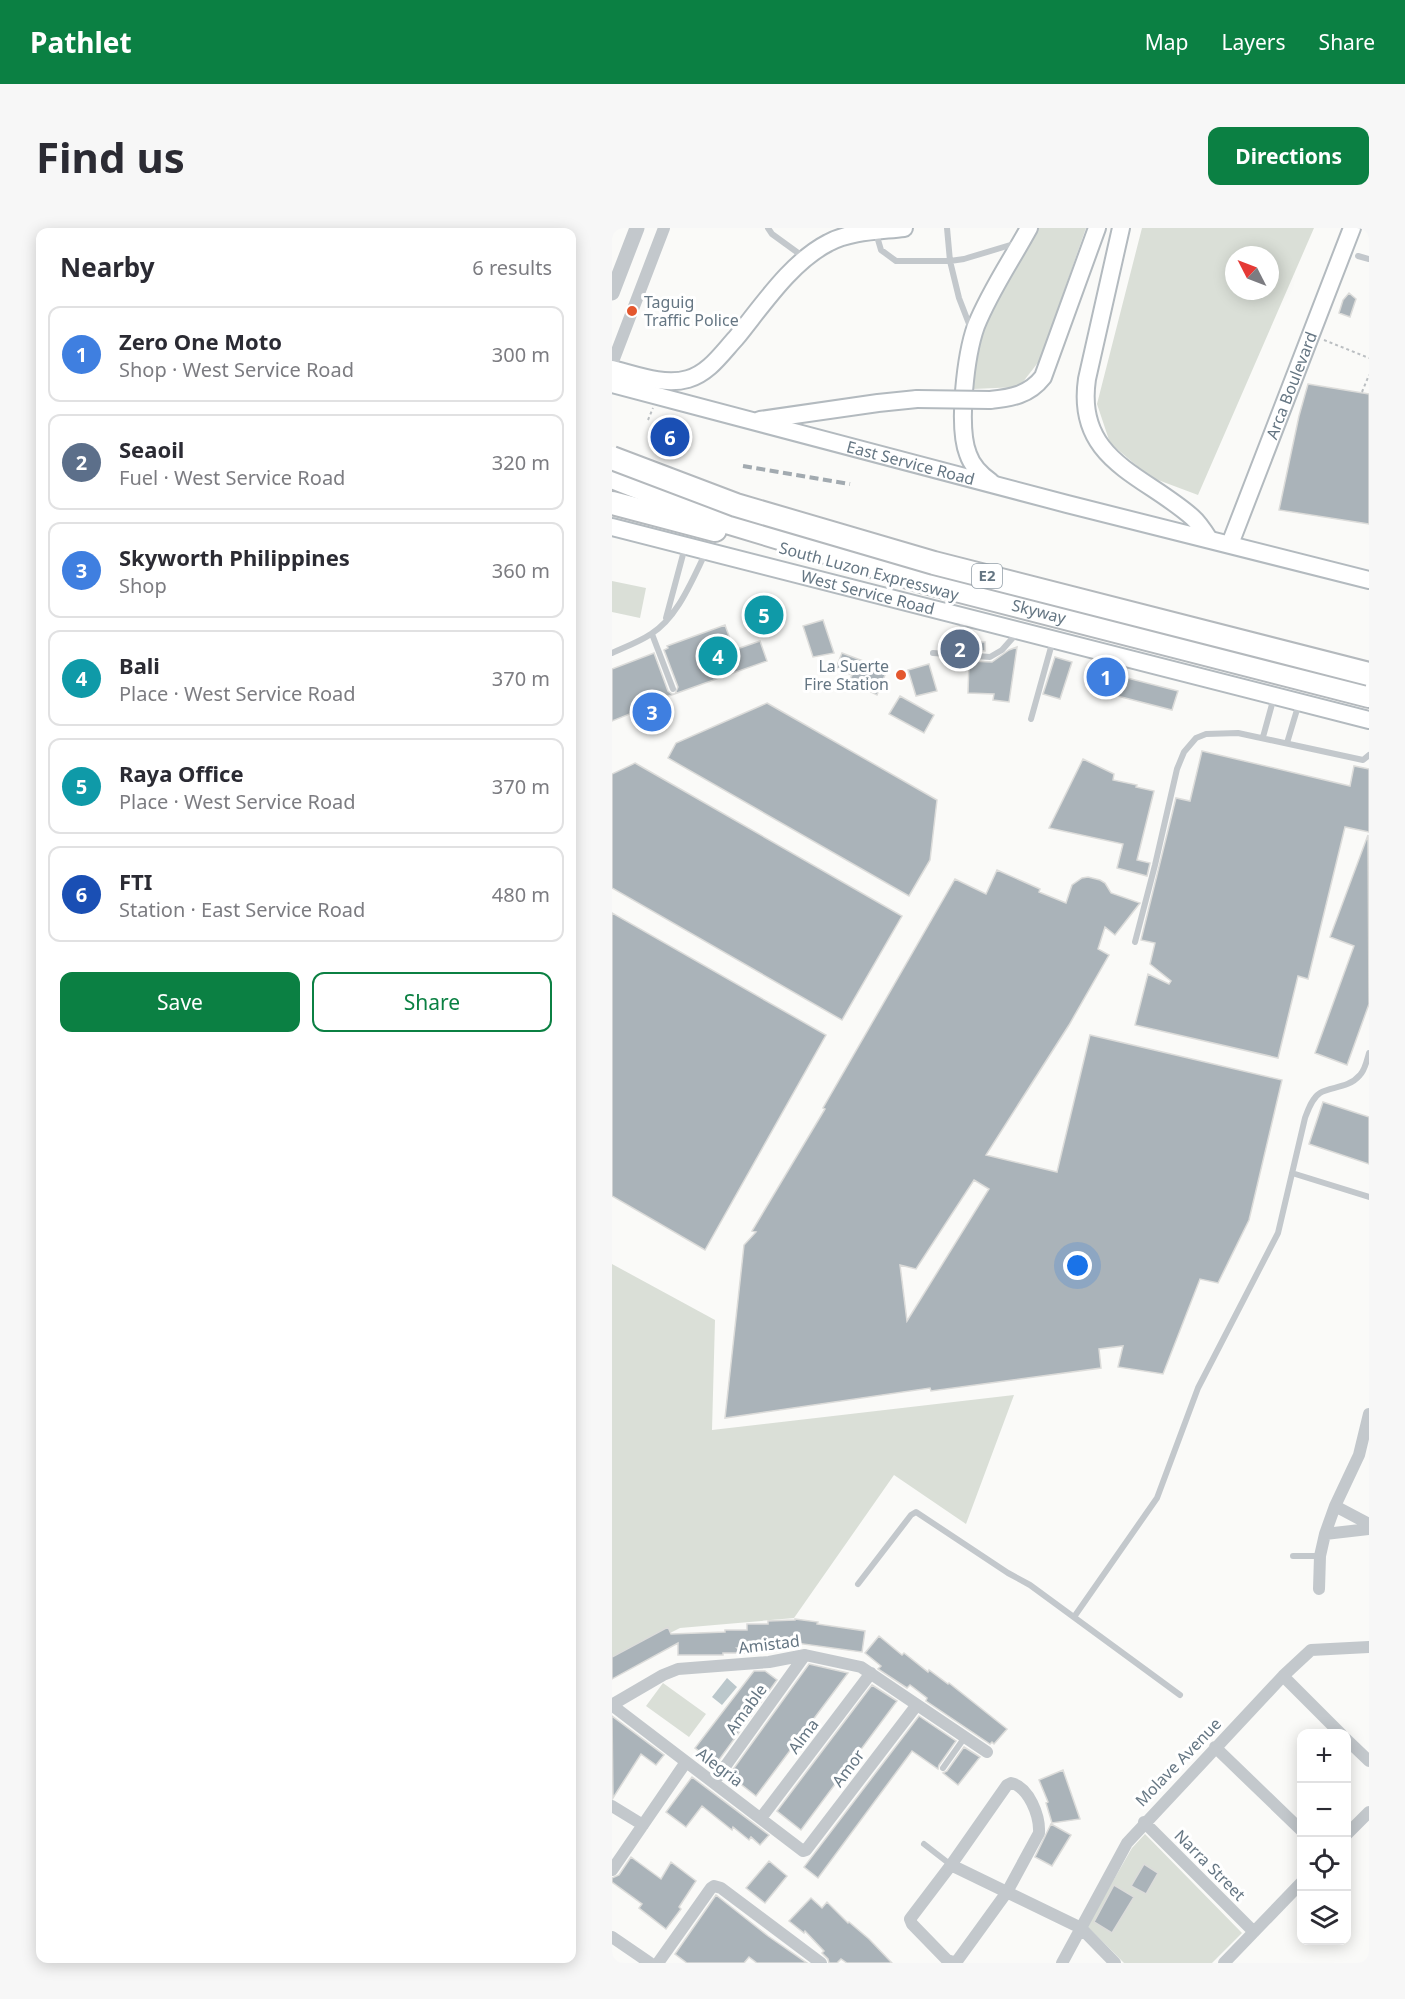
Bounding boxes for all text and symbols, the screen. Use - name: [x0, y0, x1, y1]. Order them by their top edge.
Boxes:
- text: Pathlet: [30, 23, 132, 61]
- text: Map: [1145, 28, 1189, 56]
- text: Layers: [1222, 28, 1286, 56]
- text: Share: [1319, 28, 1375, 56]
- button: Directions: [1208, 127, 1369, 185]
- text: Find us: [36, 128, 185, 185]
- north arrow: [1225, 246, 1279, 300]
- text: Nearby: [60, 249, 155, 285]
- text: 6 results: [472, 254, 552, 281]
- place label: Taguig Traffic Police: [644, 291, 739, 331]
- marker: Taguig Traffic Police: [625, 304, 639, 318]
- text: Zero One Moto: [119, 326, 282, 356]
- street label: Arca Boulevard: [1261, 329, 1322, 442]
- text: 1: [76, 341, 87, 368]
- text: 300 m: [492, 341, 550, 368]
- text: Shop · West Service Road: [119, 356, 354, 383]
- pin: 6: [650, 414, 690, 460]
- text: Seaoil: [119, 434, 184, 464]
- street label: East Service Road: [844, 435, 977, 490]
- text: 2: [76, 449, 87, 476]
- text: 320 m: [492, 449, 550, 476]
- text: Fuel · West Service Road: [119, 464, 345, 491]
- street label: South Luzon Expressway: [777, 536, 962, 606]
- text: Skyworth Philippines: [119, 542, 350, 572]
- text: 3: [76, 557, 87, 584]
- text: 360 m: [492, 557, 550, 584]
- road number: E2: [972, 564, 1002, 588]
- street label: West Service Road: [799, 565, 937, 620]
- text: Shop: [119, 572, 167, 599]
- pin: 5: [744, 592, 784, 638]
- street label: Skyway: [1009, 594, 1069, 629]
- pin: 2: [940, 626, 980, 672]
- pin: 4: [698, 634, 738, 678]
- text: Bali: [119, 650, 160, 680]
- pin: 1: [1086, 654, 1126, 700]
- place label: La Suerte Fire Station: [804, 655, 889, 695]
- text: 4: [76, 665, 87, 692]
- text: 370 m: [492, 665, 550, 692]
- marker: La Suerte Fire Station: [894, 668, 908, 682]
- text: Place · West Service Road: [119, 680, 356, 707]
- pin: 3: [632, 690, 672, 734]
- text: Raya Office: [119, 758, 244, 788]
- text: 5: [76, 773, 87, 800]
- text: 370 m: [492, 773, 550, 800]
- text: Place · West Service Road: [119, 788, 356, 815]
- text: FTI: [119, 866, 152, 896]
- text: 6: [76, 881, 87, 908]
- text: 480 m: [492, 881, 550, 908]
- text: Station · East Service Road: [119, 896, 365, 923]
- button: Save: [60, 972, 300, 1032]
- button: Share: [312, 972, 552, 1032]
- your location: [1063, 1251, 1092, 1280]
- street label: Amistad: [737, 1629, 801, 1659]
- street label: Amable: [720, 1679, 772, 1739]
- street label: Molave Avenue: [1130, 1713, 1226, 1811]
- street label: Alma: [783, 1714, 823, 1758]
- map controls: [1297, 1729, 1351, 1945]
- button: +: [1297, 1729, 1351, 1783]
- street label: Alegria: [692, 1742, 748, 1792]
- street label: Amor: [827, 1745, 869, 1791]
- button: −: [1297, 1783, 1351, 1837]
- street label: Narra Street: [1170, 1825, 1250, 1905]
- button: locate: [1297, 1837, 1351, 1891]
- button: layers: [1297, 1891, 1351, 1945]

